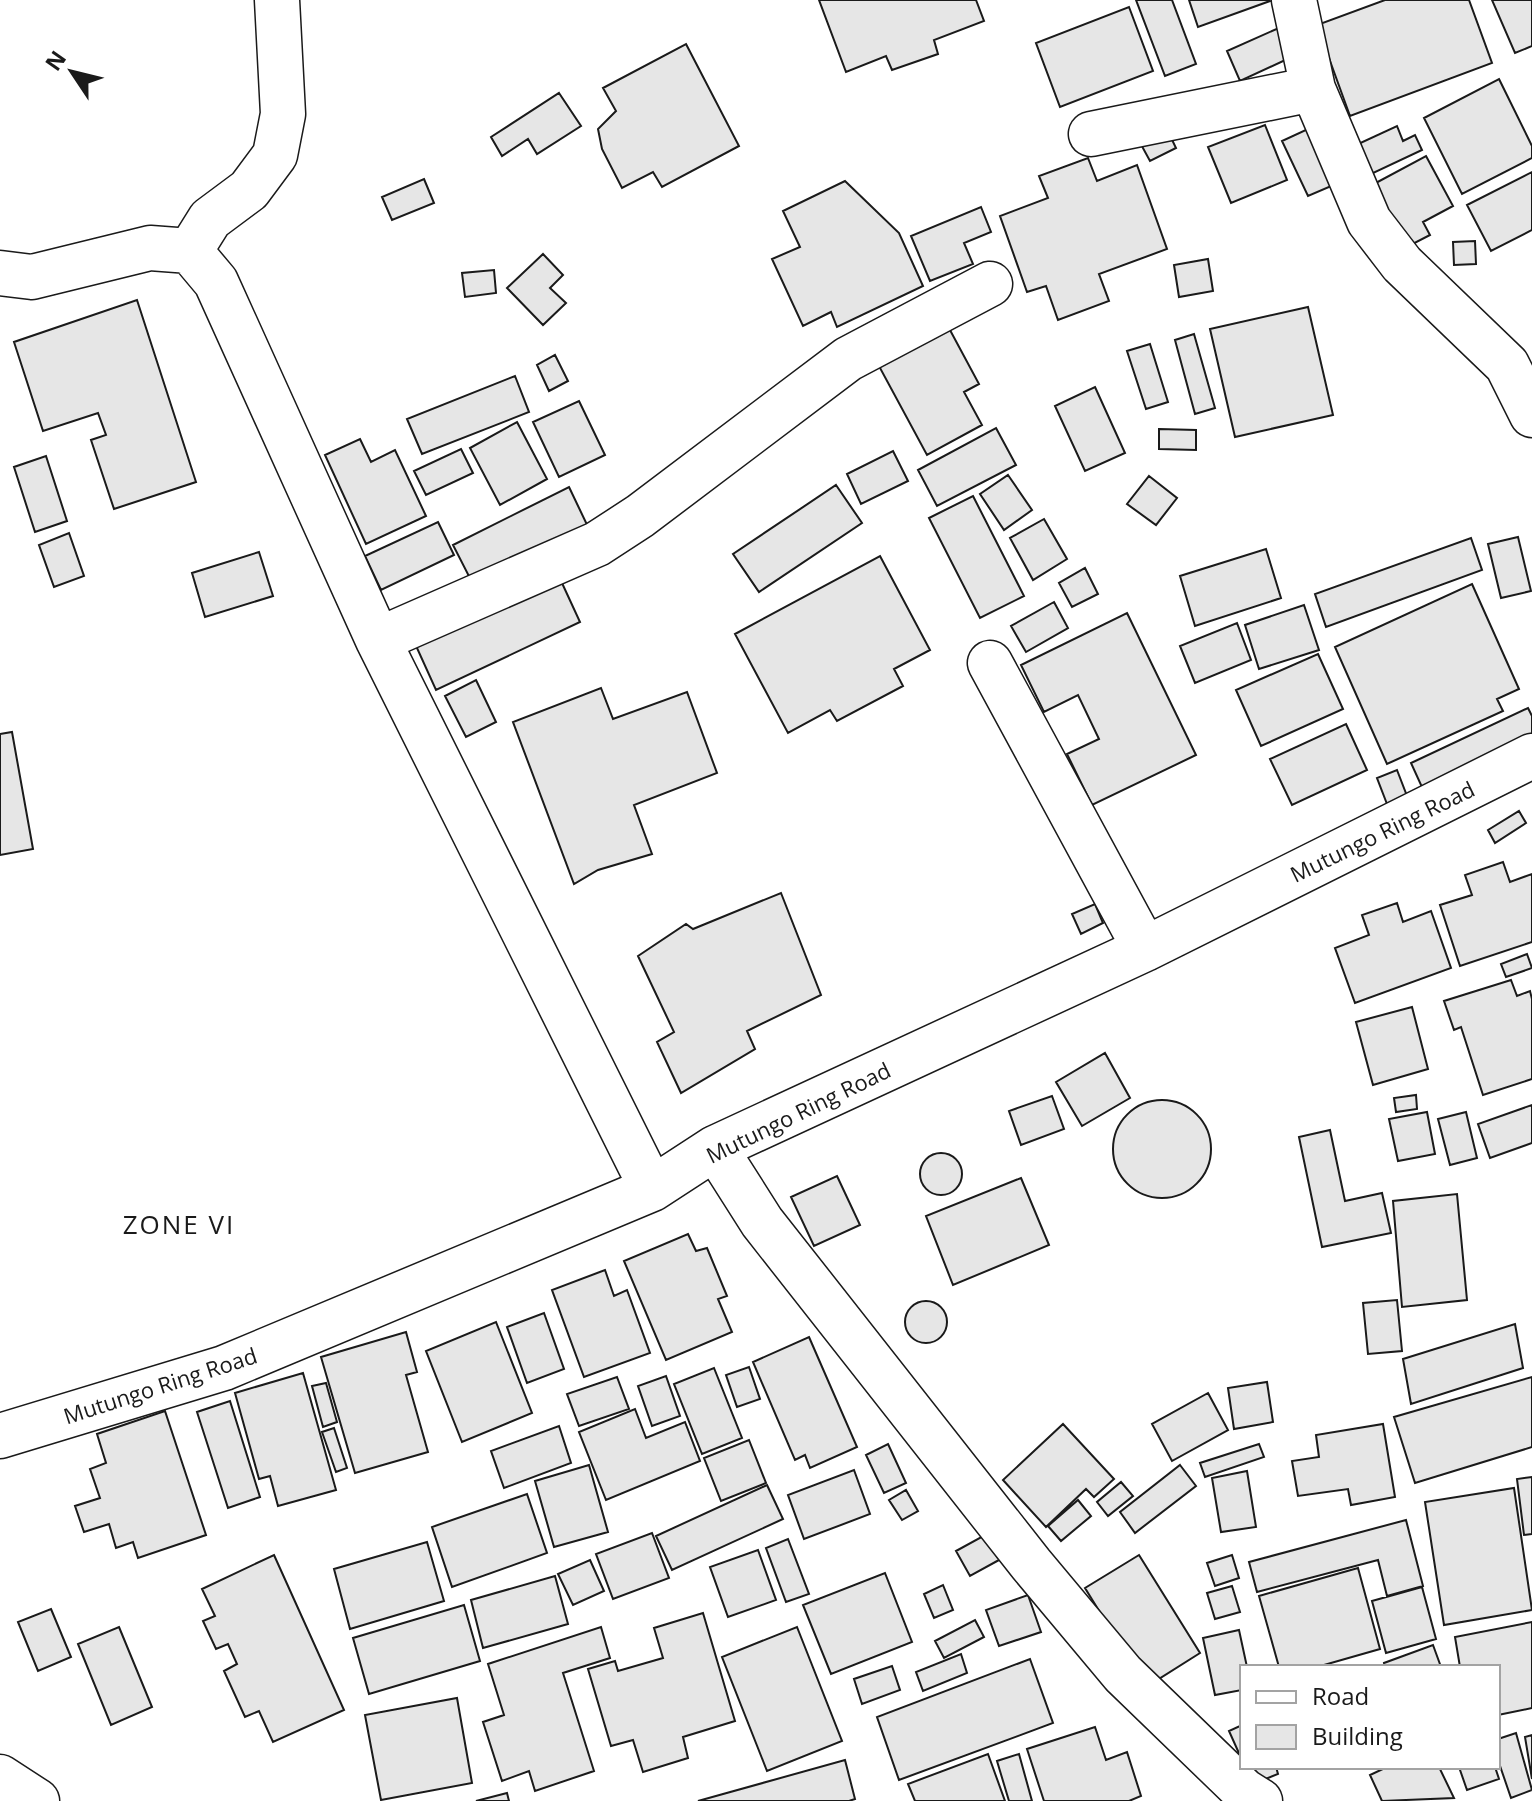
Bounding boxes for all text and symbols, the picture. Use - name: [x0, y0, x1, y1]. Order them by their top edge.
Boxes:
- north arrow: [32, 32, 112, 112]
- text: N: [37, 44, 72, 76]
- street label: Mutungo Ring Road: [1285, 773, 1479, 889]
- street label: Mutungo Ring Road: [701, 1054, 895, 1170]
- district label: ZONE VI: [123, 1206, 235, 1242]
- street label: Mutungo Ring Road: [59, 1340, 261, 1430]
- legend: [1240, 1665, 1500, 1769]
- text: Road: [1312, 1679, 1369, 1712]
- text: Building: [1312, 1719, 1403, 1752]

